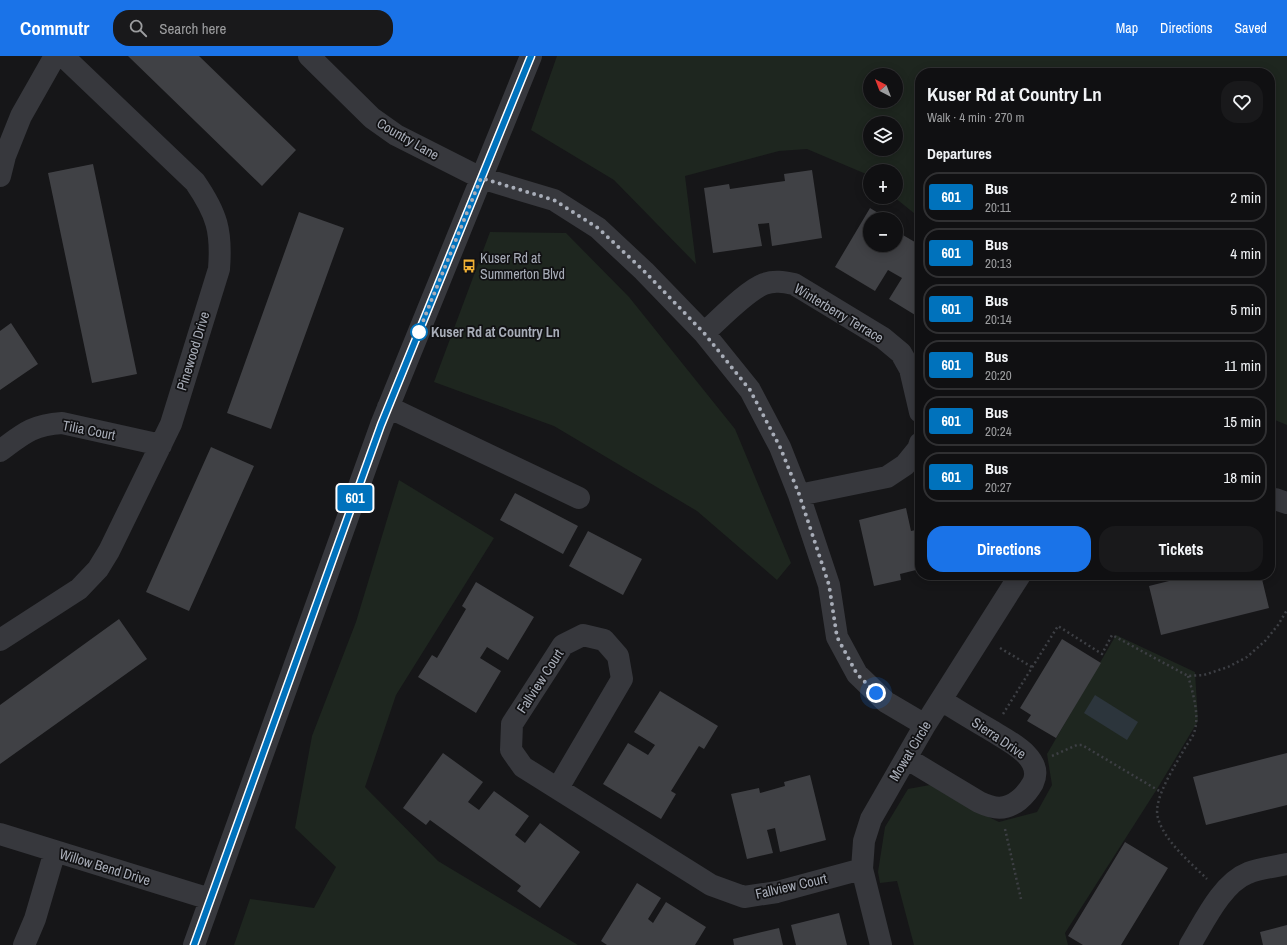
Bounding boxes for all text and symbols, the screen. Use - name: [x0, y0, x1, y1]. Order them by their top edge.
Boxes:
- search box: [113, 10, 393, 46]
- text: Commutr: [20, 15, 89, 41]
- icon: search: [127, 17, 149, 39]
- text: Search here: [159, 18, 226, 39]
- text: Map: [1116, 19, 1138, 37]
- text: Directions: [1160, 19, 1212, 37]
- text: Saved: [1234, 19, 1267, 37]
- north arrow: [863, 68, 903, 108]
- map controls: [863, 68, 903, 252]
- text: Kuser Rd at Country Ln: [927, 81, 1102, 107]
- button: heart: [1221, 81, 1263, 123]
- text: Walk · 4 min · 270 m: [927, 109, 1024, 126]
- street label: Country Lane: [374, 114, 442, 164]
- button: layers: [863, 116, 903, 156]
- text: Departures: [927, 143, 992, 164]
- button: +: [863, 164, 903, 204]
- text: Bus: [985, 178, 1008, 199]
- text: 2 min: [1230, 187, 1261, 208]
- text: 601: [941, 188, 961, 206]
- text: 20:11: [985, 199, 1011, 216]
- button: −: [863, 212, 903, 252]
- text: Bus: [985, 234, 1008, 255]
- text: 4 min: [1230, 243, 1261, 264]
- text: 601: [941, 244, 961, 262]
- place label: Kuser Rd at Summerton Blvd: [480, 249, 565, 283]
- text: 20:13: [985, 255, 1012, 272]
- bus stop icon: Kuser Rd at Summerton Blvd: [461, 258, 477, 274]
- street label: Winterberry Terrace: [791, 279, 887, 347]
- text: Bus: [985, 290, 1008, 311]
- text: 5 min: [1230, 299, 1261, 320]
- text: 601: [941, 300, 961, 318]
- street label: Pinewood Drive: [172, 309, 214, 393]
- text: 20:14: [985, 311, 1012, 328]
- marker: Kuser Rd at Country Ln: [410, 323, 428, 341]
- place label: Kuser Rd at Country Ln: [431, 323, 560, 341]
- text: Bus: [985, 346, 1008, 367]
- text: 11 min: [1224, 355, 1261, 376]
- text: 601: [941, 356, 961, 374]
- text: 20:20: [985, 367, 1012, 384]
- text: Bus: [985, 402, 1008, 423]
- text: 15 min: [1223, 411, 1261, 432]
- text: 601: [941, 412, 961, 430]
- street label: Tilia Court: [61, 416, 117, 444]
- text: 20:24: [985, 423, 1012, 440]
- text: Bus: [985, 458, 1008, 479]
- text: 18 min: [1223, 467, 1261, 488]
- text: 601: [941, 468, 961, 486]
- text: 20:27: [985, 479, 1012, 496]
- line badge: 601: [332, 485, 378, 511]
- text: 601: [345, 489, 365, 507]
- button: Directions: [927, 526, 1091, 572]
- button: Tickets: [1099, 526, 1263, 572]
- street label: Fallview Court: [513, 646, 567, 716]
- your location: [866, 683, 886, 703]
- street label: Sierra Drive: [968, 713, 1030, 763]
- street label: Mowat Circle: [885, 718, 935, 784]
- street label: Willow Bend Drive: [57, 845, 153, 889]
- street label: Fallview Court: [754, 869, 828, 903]

